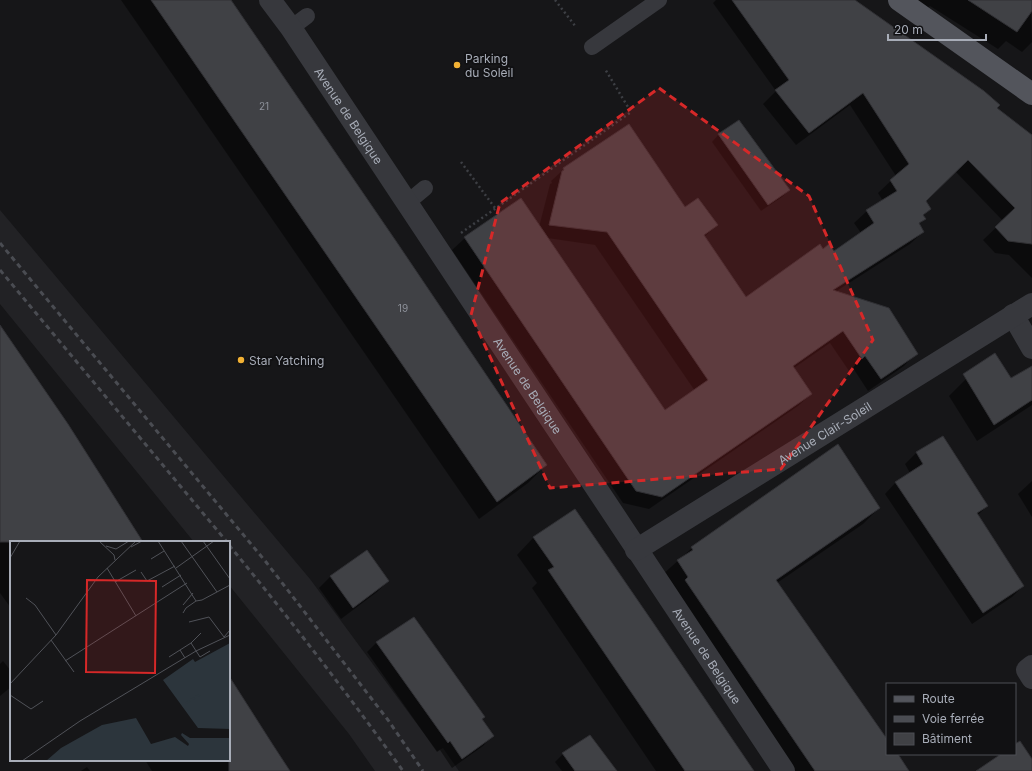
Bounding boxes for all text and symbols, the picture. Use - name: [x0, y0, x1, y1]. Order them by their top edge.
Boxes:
- scale bar: [888, 16, 986, 42]
- text: 20 m: [894, 22, 923, 37]
- place label: Parking du Soleil: [465, 51, 513, 80]
- marker: Parking du Soleil: [452, 60, 462, 70]
- street label: Avenue de Belgique: [312, 64, 386, 167]
- house number: 21: [259, 100, 269, 112]
- house number: 19: [398, 302, 408, 314]
- street label: Avenue de Belgique: [491, 334, 566, 437]
- place label: Star Yatching: [249, 353, 324, 368]
- marker: Star Yatching: [236, 355, 246, 365]
- street label: Avenue Clair-Soleil: [775, 398, 874, 467]
- inset map: [10, 541, 230, 761]
- street label: Avenue de Belgique: [670, 604, 745, 707]
- legend: [886, 683, 1016, 755]
- text: Route: [922, 691, 955, 706]
- text: Voie ferrée: [922, 711, 984, 726]
- text: Bâtiment: [922, 731, 972, 746]

